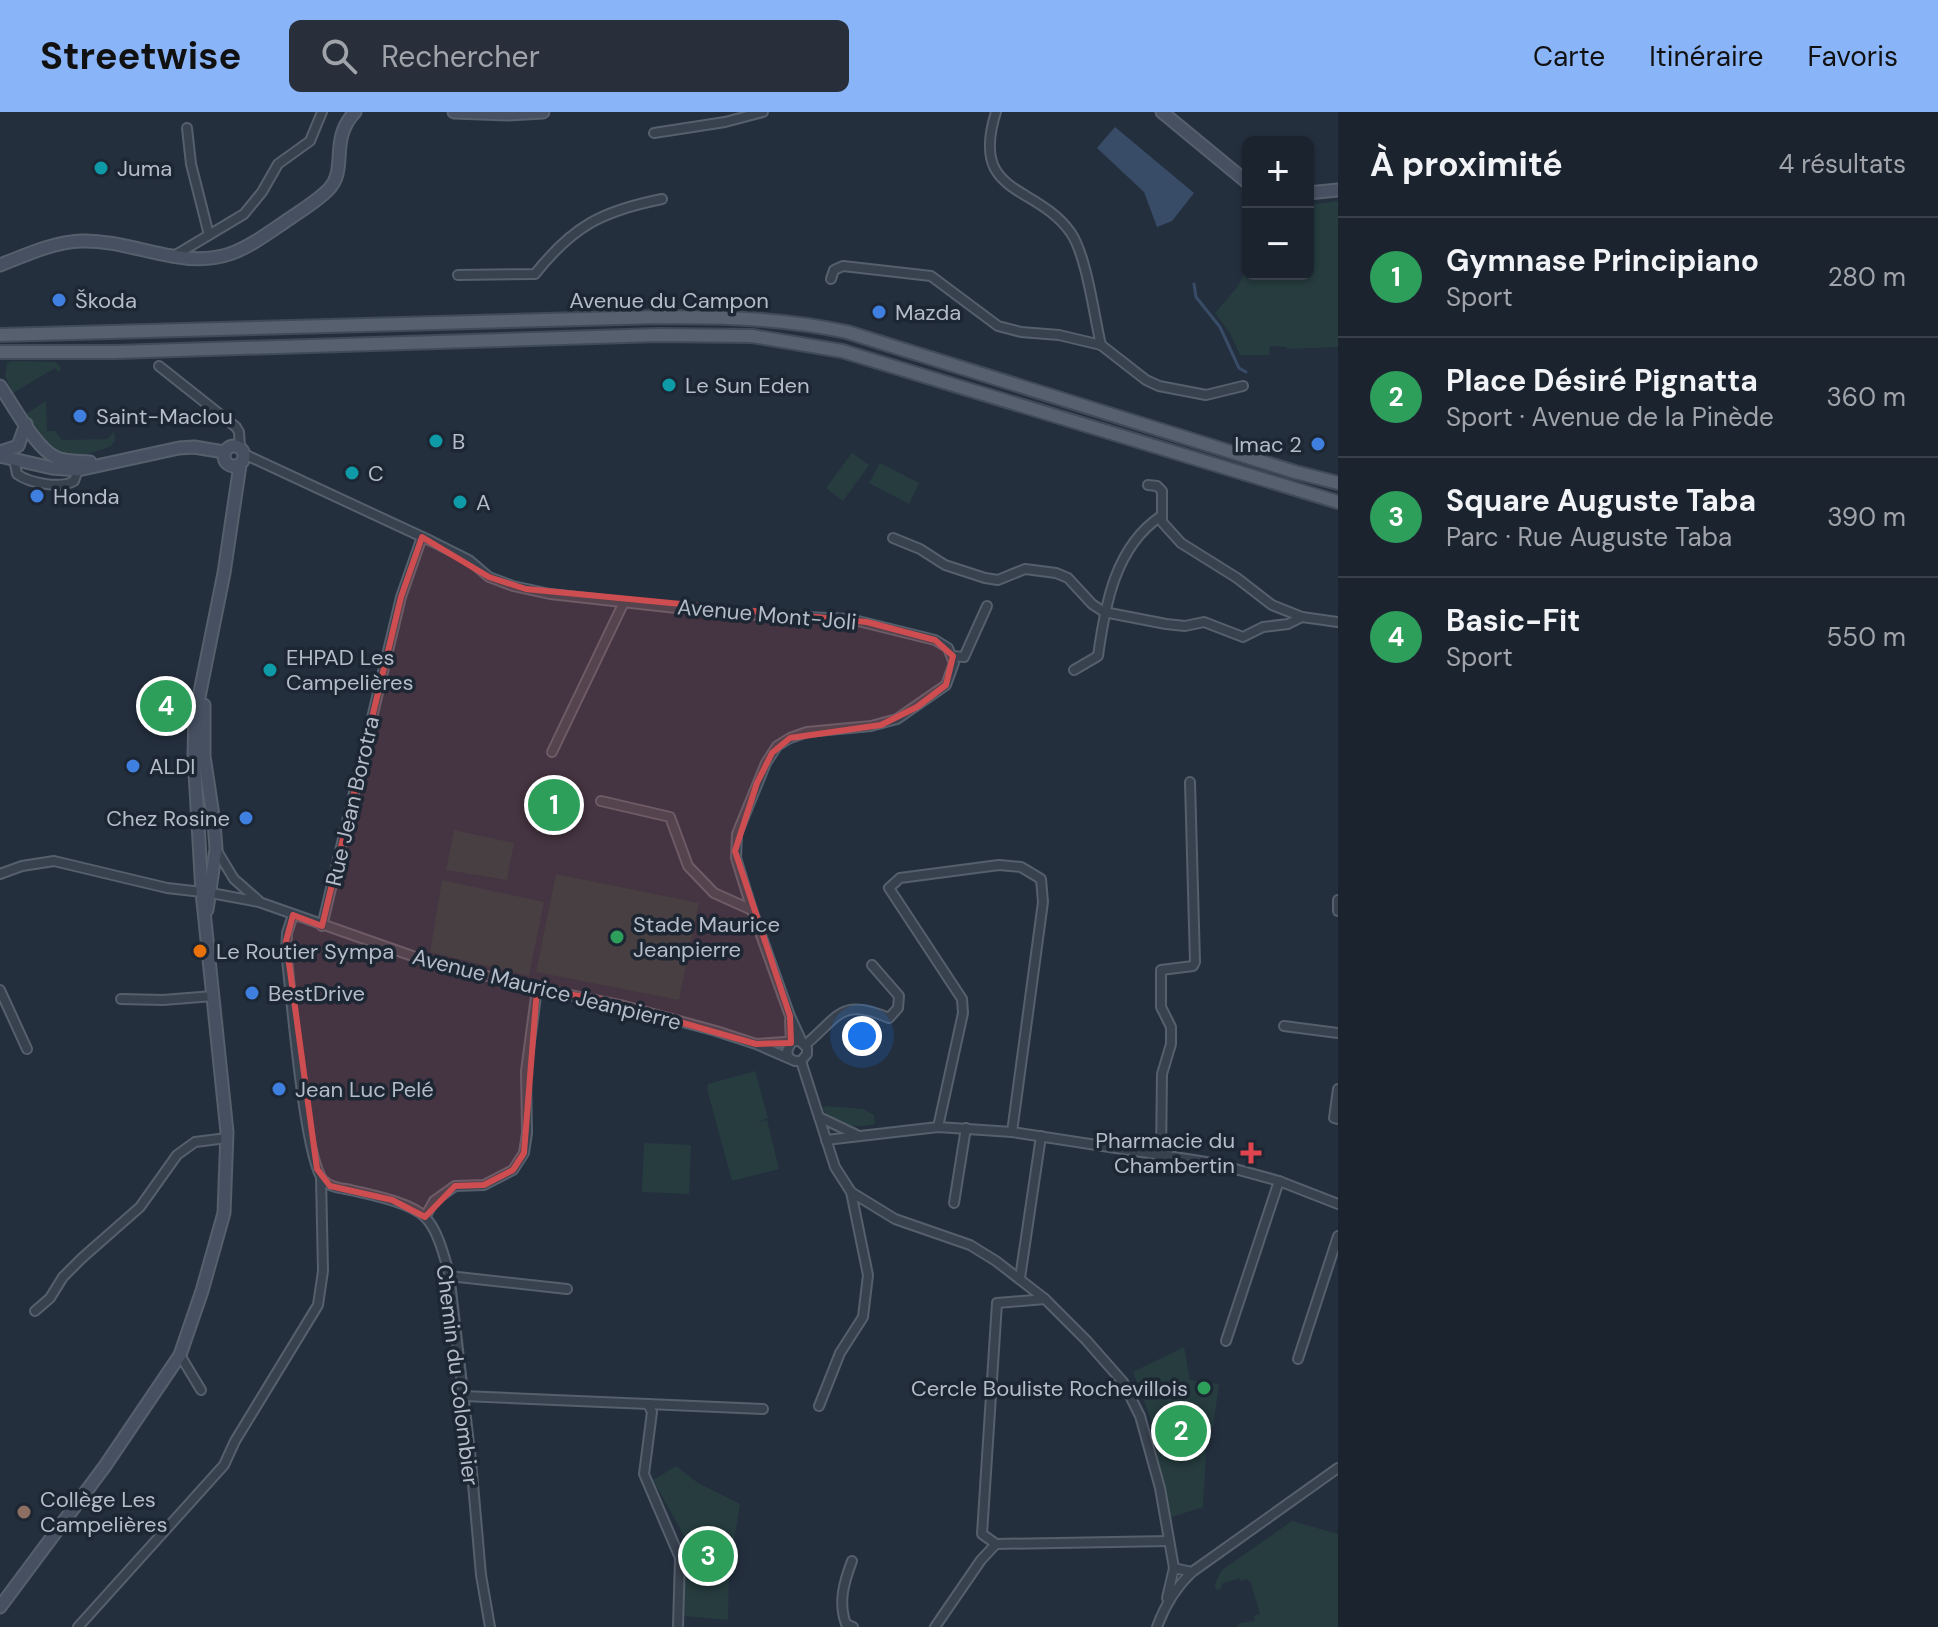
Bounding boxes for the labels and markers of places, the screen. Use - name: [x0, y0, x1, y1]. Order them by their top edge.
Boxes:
- place label: Juma: [117, 154, 172, 183]
- marker: Juma: [92, 159, 110, 177]
- place label: Škoda: [75, 286, 137, 315]
- marker: Škoda: [50, 291, 68, 309]
- place label: Mazda: [895, 298, 961, 327]
- marker: Mazda: [870, 303, 888, 321]
- place label: Le Sun Eden: [685, 371, 810, 400]
- marker: Le Sun Eden: [660, 376, 678, 394]
- place label: Saint-Maclou: [96, 402, 233, 431]
- marker: Saint-Maclou: [71, 407, 89, 425]
- place label: B: [452, 427, 465, 456]
- place label: Imac 2: [1234, 430, 1302, 459]
- marker: B: [427, 432, 445, 450]
- marker: Imac 2: [1309, 435, 1327, 453]
- place label: C: [368, 459, 384, 488]
- marker: C: [343, 464, 361, 482]
- place label: Honda: [53, 482, 119, 511]
- marker: Honda: [28, 487, 46, 505]
- place label: A: [476, 488, 491, 517]
- marker: A: [451, 493, 469, 511]
- place label: EHPAD Les Campelières: [286, 643, 414, 697]
- marker: EHPAD Les Campelières: [261, 661, 279, 679]
- pin: 4: [140, 676, 192, 736]
- place label: ALDI: [149, 752, 196, 781]
- marker: ALDI: [124, 757, 142, 775]
- pin: 1: [528, 775, 580, 835]
- place label: Chez Rosine: [106, 804, 230, 833]
- marker: Chez Rosine: [237, 809, 255, 827]
- place label: Stade Maurice Jeanpierre: [633, 910, 780, 964]
- marker: Stade Maurice Jeanpierre: [608, 928, 626, 946]
- place label: Le Routier Sympa: [216, 937, 394, 966]
- marker: Le Routier Sympa: [191, 942, 209, 960]
- place label: BestDrive: [268, 979, 365, 1008]
- marker: BestDrive: [243, 984, 261, 1002]
- place label: Jean Luc Pelé: [295, 1075, 434, 1104]
- marker: Jean Luc Pelé: [270, 1080, 288, 1098]
- place label: Pharmacie du Chambertin: [1095, 1126, 1235, 1180]
- marker: Pharmacie du Chambertin: [1242, 1144, 1260, 1162]
- place label: Cercle Bouliste Rochevillois: [911, 1374, 1188, 1403]
- marker: Cercle Bouliste Rochevillois: [1195, 1379, 1213, 1397]
- pin: 2: [1155, 1401, 1207, 1461]
- place label: Collège Les Campelières: [40, 1485, 168, 1539]
- marker: Collège Les Campelières: [15, 1503, 33, 1521]
- pin: 3: [682, 1526, 734, 1586]

